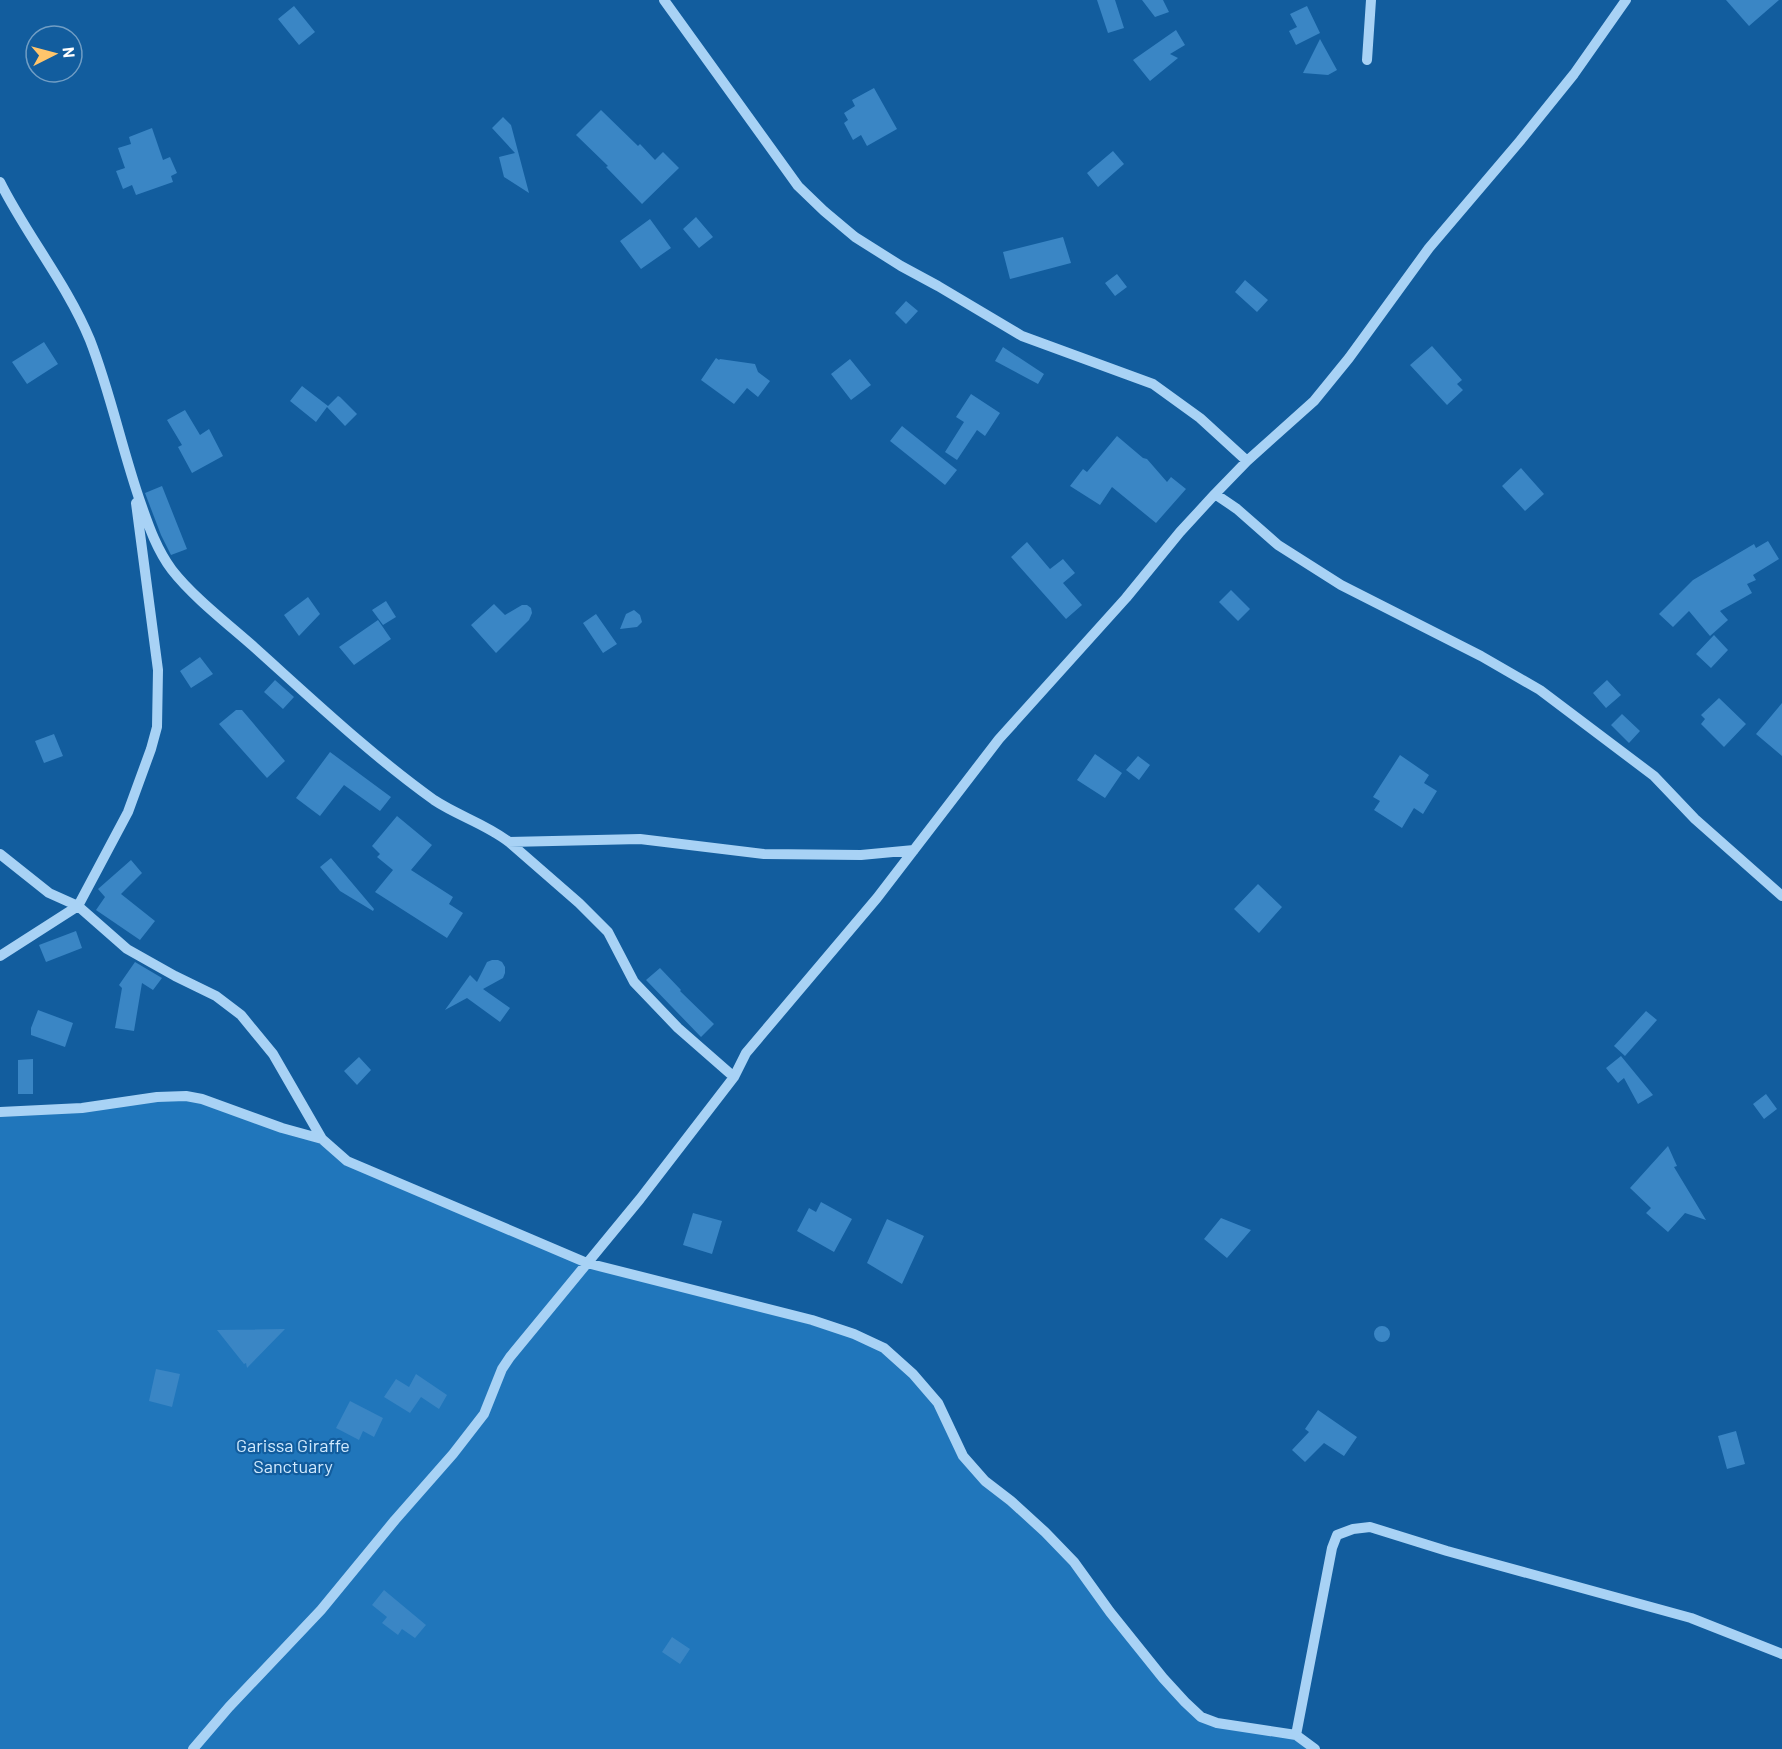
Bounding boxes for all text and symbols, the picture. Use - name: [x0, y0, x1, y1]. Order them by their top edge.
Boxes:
- north arrow: [24, 24, 84, 84]
- text: N: [59, 46, 79, 59]
- park label: Garissa Giraffe Sanctuary: [236, 1434, 350, 1477]

